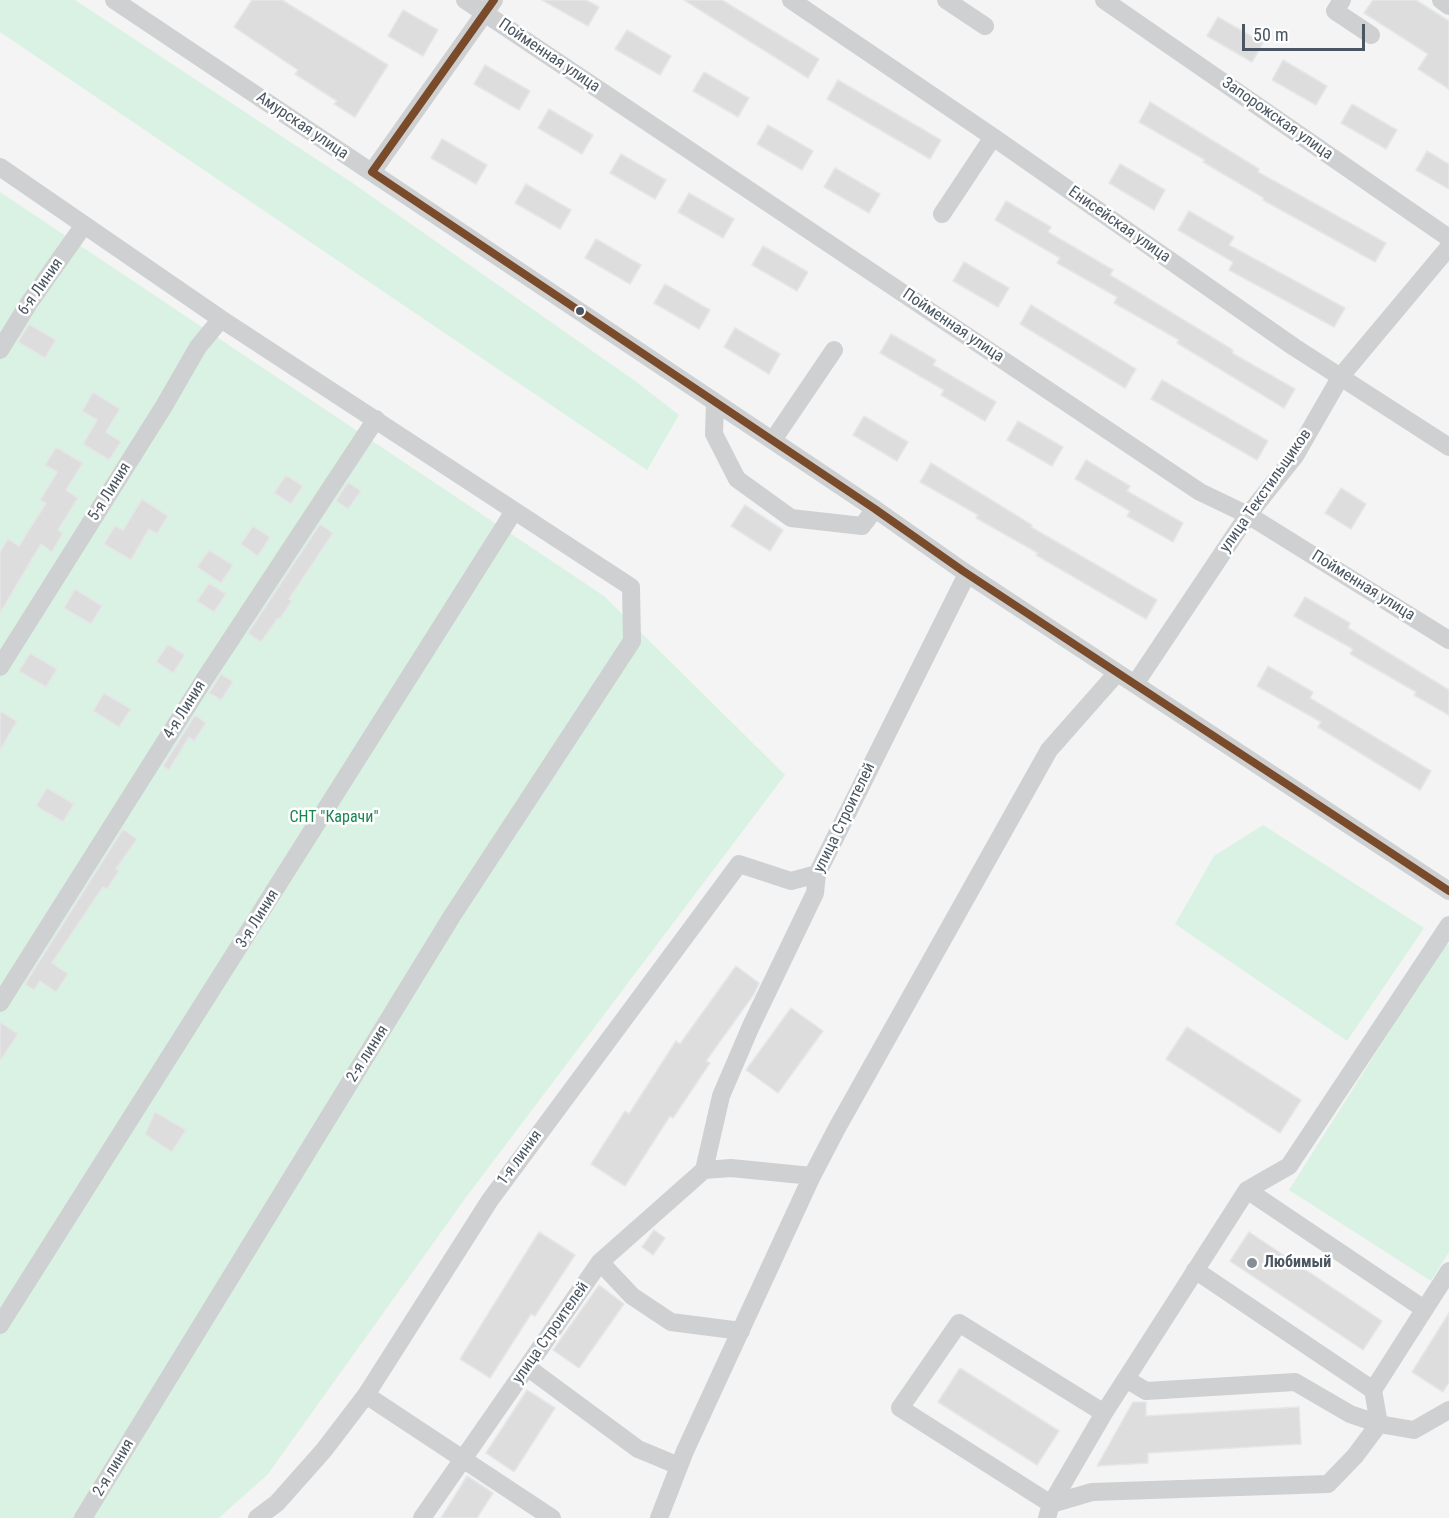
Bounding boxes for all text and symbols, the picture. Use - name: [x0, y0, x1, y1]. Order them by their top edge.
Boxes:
- scale bar: [1245, 12, 1368, 50]
- street label: Пойменная улица: [495, 15, 603, 97]
- text: 50 m: [1253, 24, 1288, 45]
- street label: Запорожская улица: [1218, 74, 1336, 164]
- street label: Амурская улица: [252, 88, 352, 164]
- street label: Енисейская улица: [1064, 183, 1174, 267]
- street label: 6-я Линия: [14, 255, 68, 319]
- street label: Пойменная улица: [899, 285, 1007, 367]
- unlabelled marker: [574, 305, 586, 317]
- street label: улица Текстильщиков: [1216, 425, 1316, 557]
- street label: 5-я Линия: [85, 459, 135, 525]
- street label: Пойменная улица: [1308, 547, 1418, 625]
- street label: 4-я Линия: [160, 677, 210, 743]
- street label: улица Строителей: [810, 760, 880, 876]
- park label: СНТ "Карачи": [289, 808, 379, 828]
- street label: 3-я Линия: [233, 886, 283, 952]
- street label: 2-я линия: [343, 1022, 393, 1086]
- street label: 1-я линия: [494, 1127, 546, 1189]
- place label: Любимый: [1264, 1253, 1331, 1273]
- marker: Любимый: [1245, 1256, 1259, 1270]
- street label: улица Строителей: [509, 1278, 593, 1388]
- street label: 2-я линия: [89, 1436, 139, 1500]

